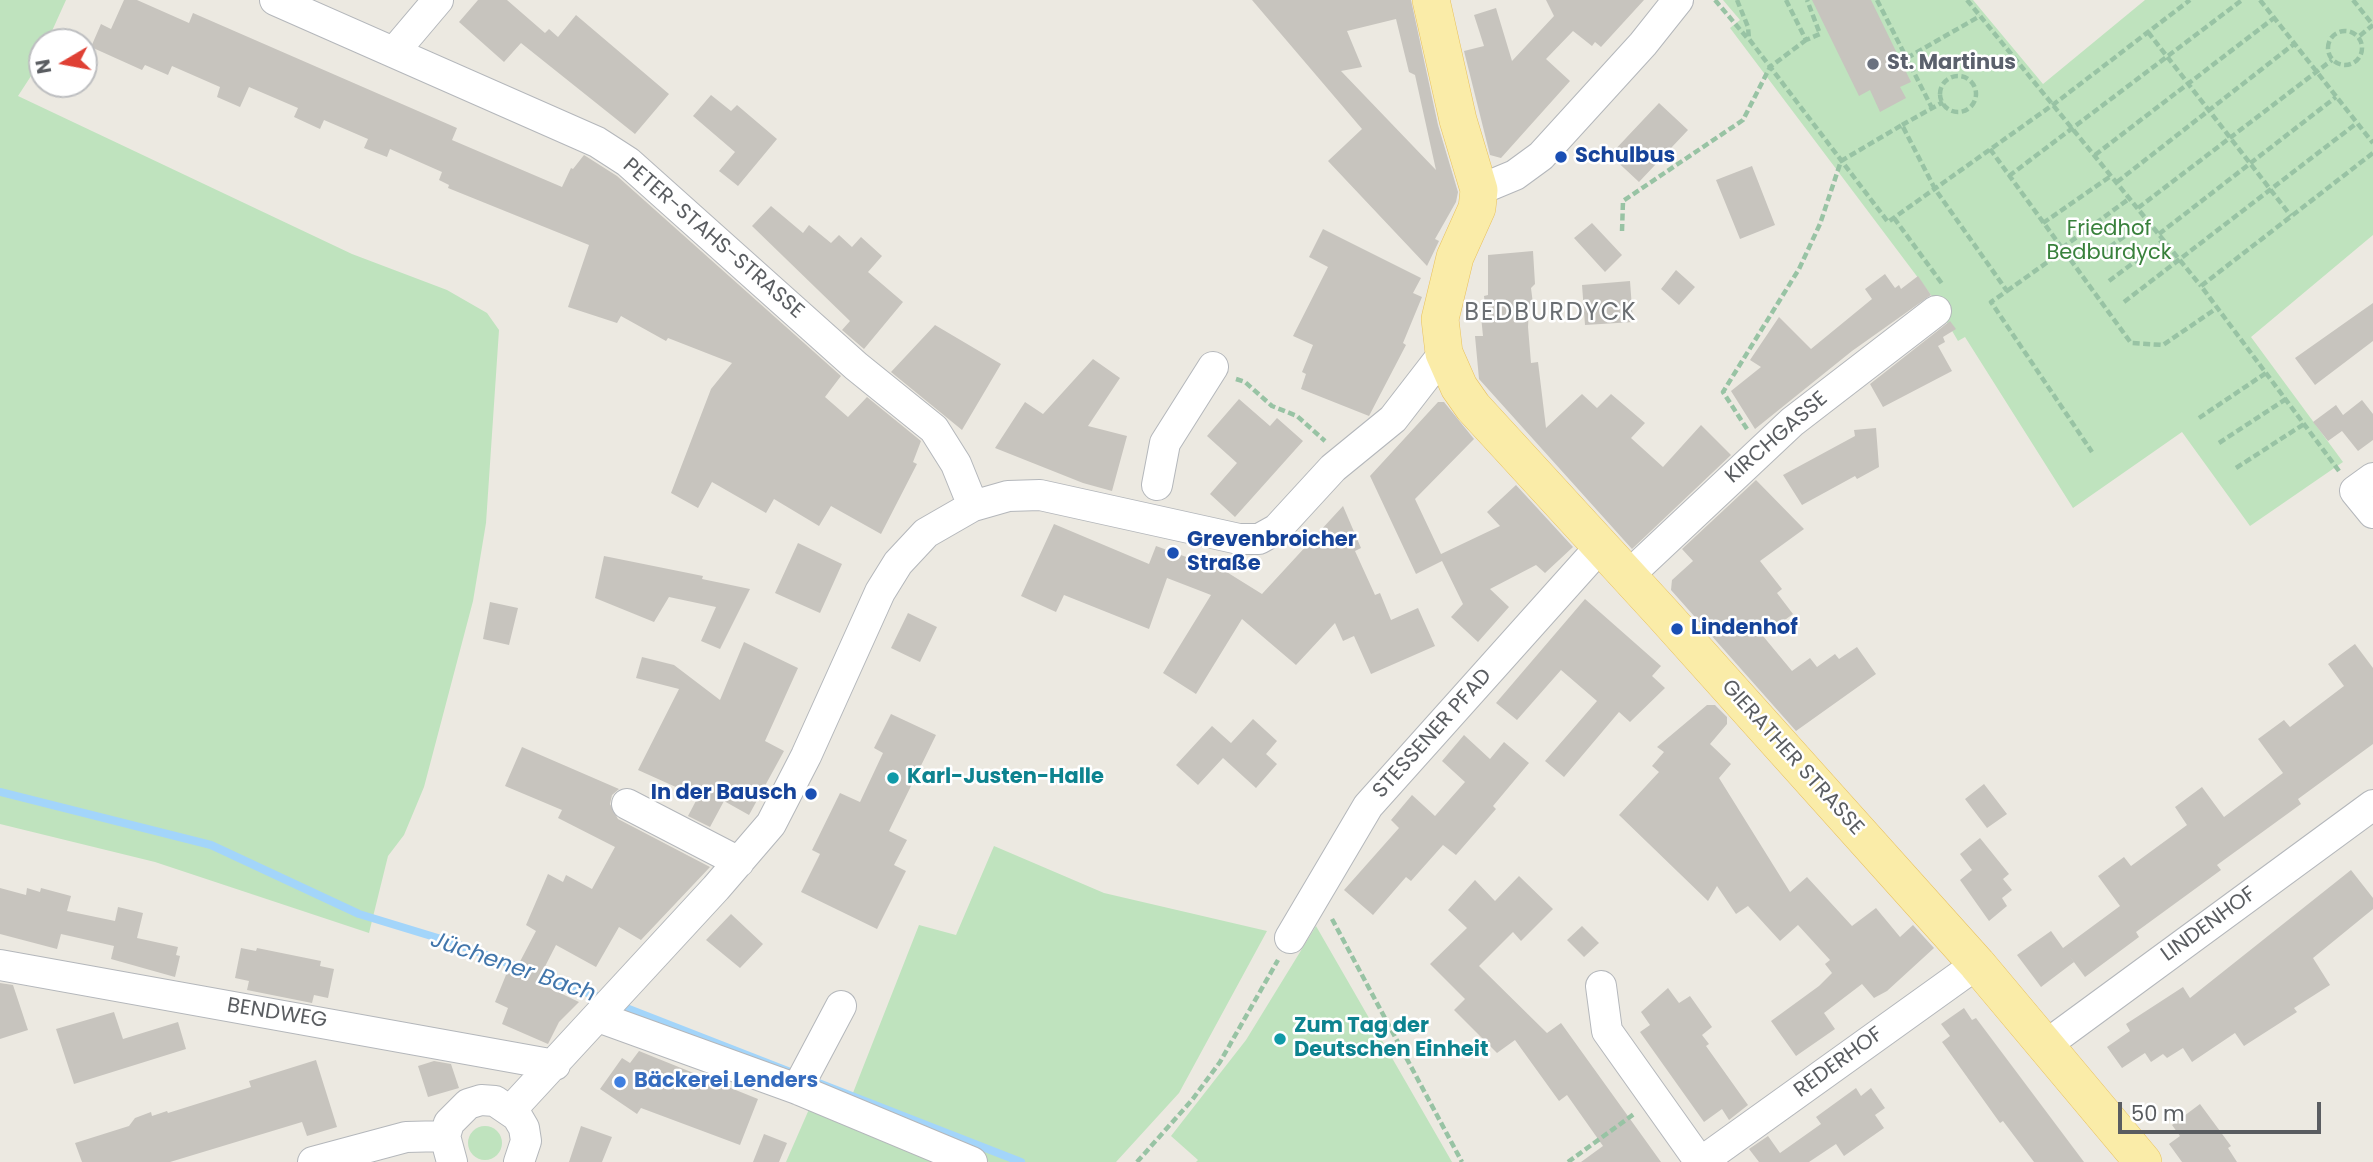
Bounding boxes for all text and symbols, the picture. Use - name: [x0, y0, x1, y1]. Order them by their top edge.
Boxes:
- north arrow: [28, 28, 98, 98]
- place label: St. Martinus: [1887, 51, 2016, 77]
- marker: St. Martinus: [1865, 56, 1881, 72]
- text: N: [29, 57, 58, 76]
- place label: Schulbus: [1575, 144, 1675, 170]
- marker: Schulbus: [1553, 149, 1569, 165]
- street label: PETER-STAHS-STRASSE: [617, 153, 809, 325]
- park label: Friedhof Bedburdyck: [2046, 217, 2172, 267]
- district label: BEDBURDYCK: [1466, 300, 1636, 328]
- street label: KIRCHGASSE: [1721, 387, 1833, 489]
- place label: Grevenbroicher Straße: [1187, 528, 1357, 578]
- marker: Grevenbroicher Straße: [1165, 545, 1181, 561]
- place label: Lindenhof: [1691, 616, 1798, 642]
- marker: Lindenhof: [1669, 621, 1685, 637]
- street label: STESSENER PFAD: [1368, 664, 1498, 804]
- street label: GIERATHER STRASSE: [1716, 675, 1868, 841]
- place label: Karl-Justen-Halle: [907, 765, 1104, 791]
- marker: Karl-Justen-Halle: [885, 770, 901, 786]
- place label: In der Bausch: [651, 781, 797, 807]
- marker: In der Bausch: [803, 786, 819, 802]
- street label: LINDENHOF: [2157, 882, 2261, 968]
- water label: Jüchener Bach: [427, 927, 599, 1009]
- street label: BENDWEG: [225, 994, 329, 1034]
- place label: Zum Tag der Deutschen Einheit: [1294, 1014, 1489, 1064]
- street label: REDERHOF: [1790, 1022, 1888, 1104]
- marker: Zum Tag der Deutschen Einheit: [1272, 1031, 1288, 1047]
- place label: Bäckerei Lenders: [634, 1069, 818, 1095]
- marker: Bäckerei Lenders: [612, 1074, 628, 1090]
- scale bar: [2121, 1088, 2324, 1132]
- text: 50 m: [2131, 1099, 2185, 1128]

